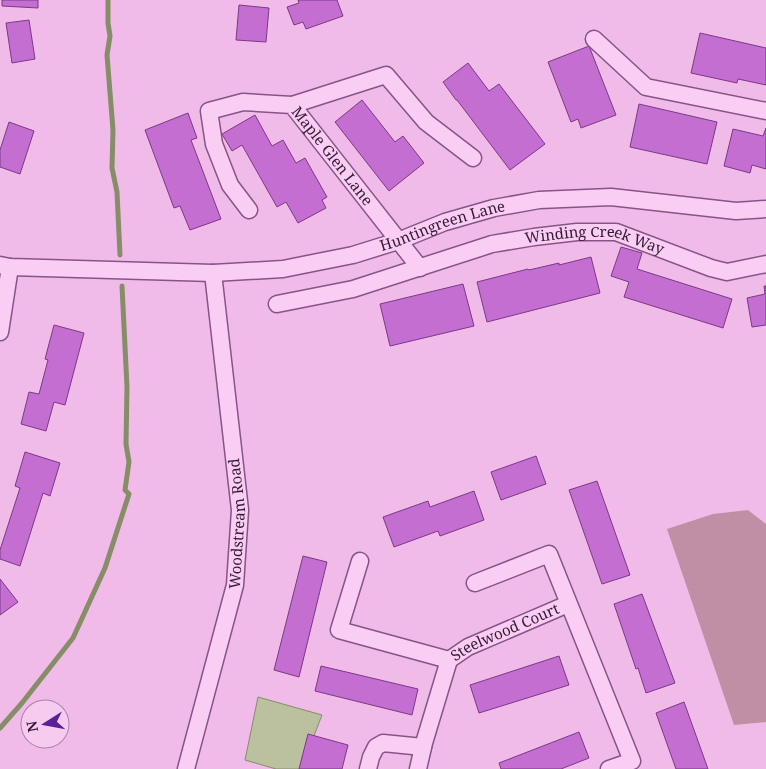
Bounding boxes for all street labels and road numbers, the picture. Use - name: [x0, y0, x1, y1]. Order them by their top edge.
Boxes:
- street label: Maple Glen Lane: [288, 102, 378, 209]
- street label: Huntingreen Lane: [377, 195, 506, 255]
- street label: Winding Creek Way: [523, 221, 668, 259]
- street label: Woodstream Road: [223, 457, 249, 590]
- street label: Steelwood Court: [446, 598, 562, 665]

